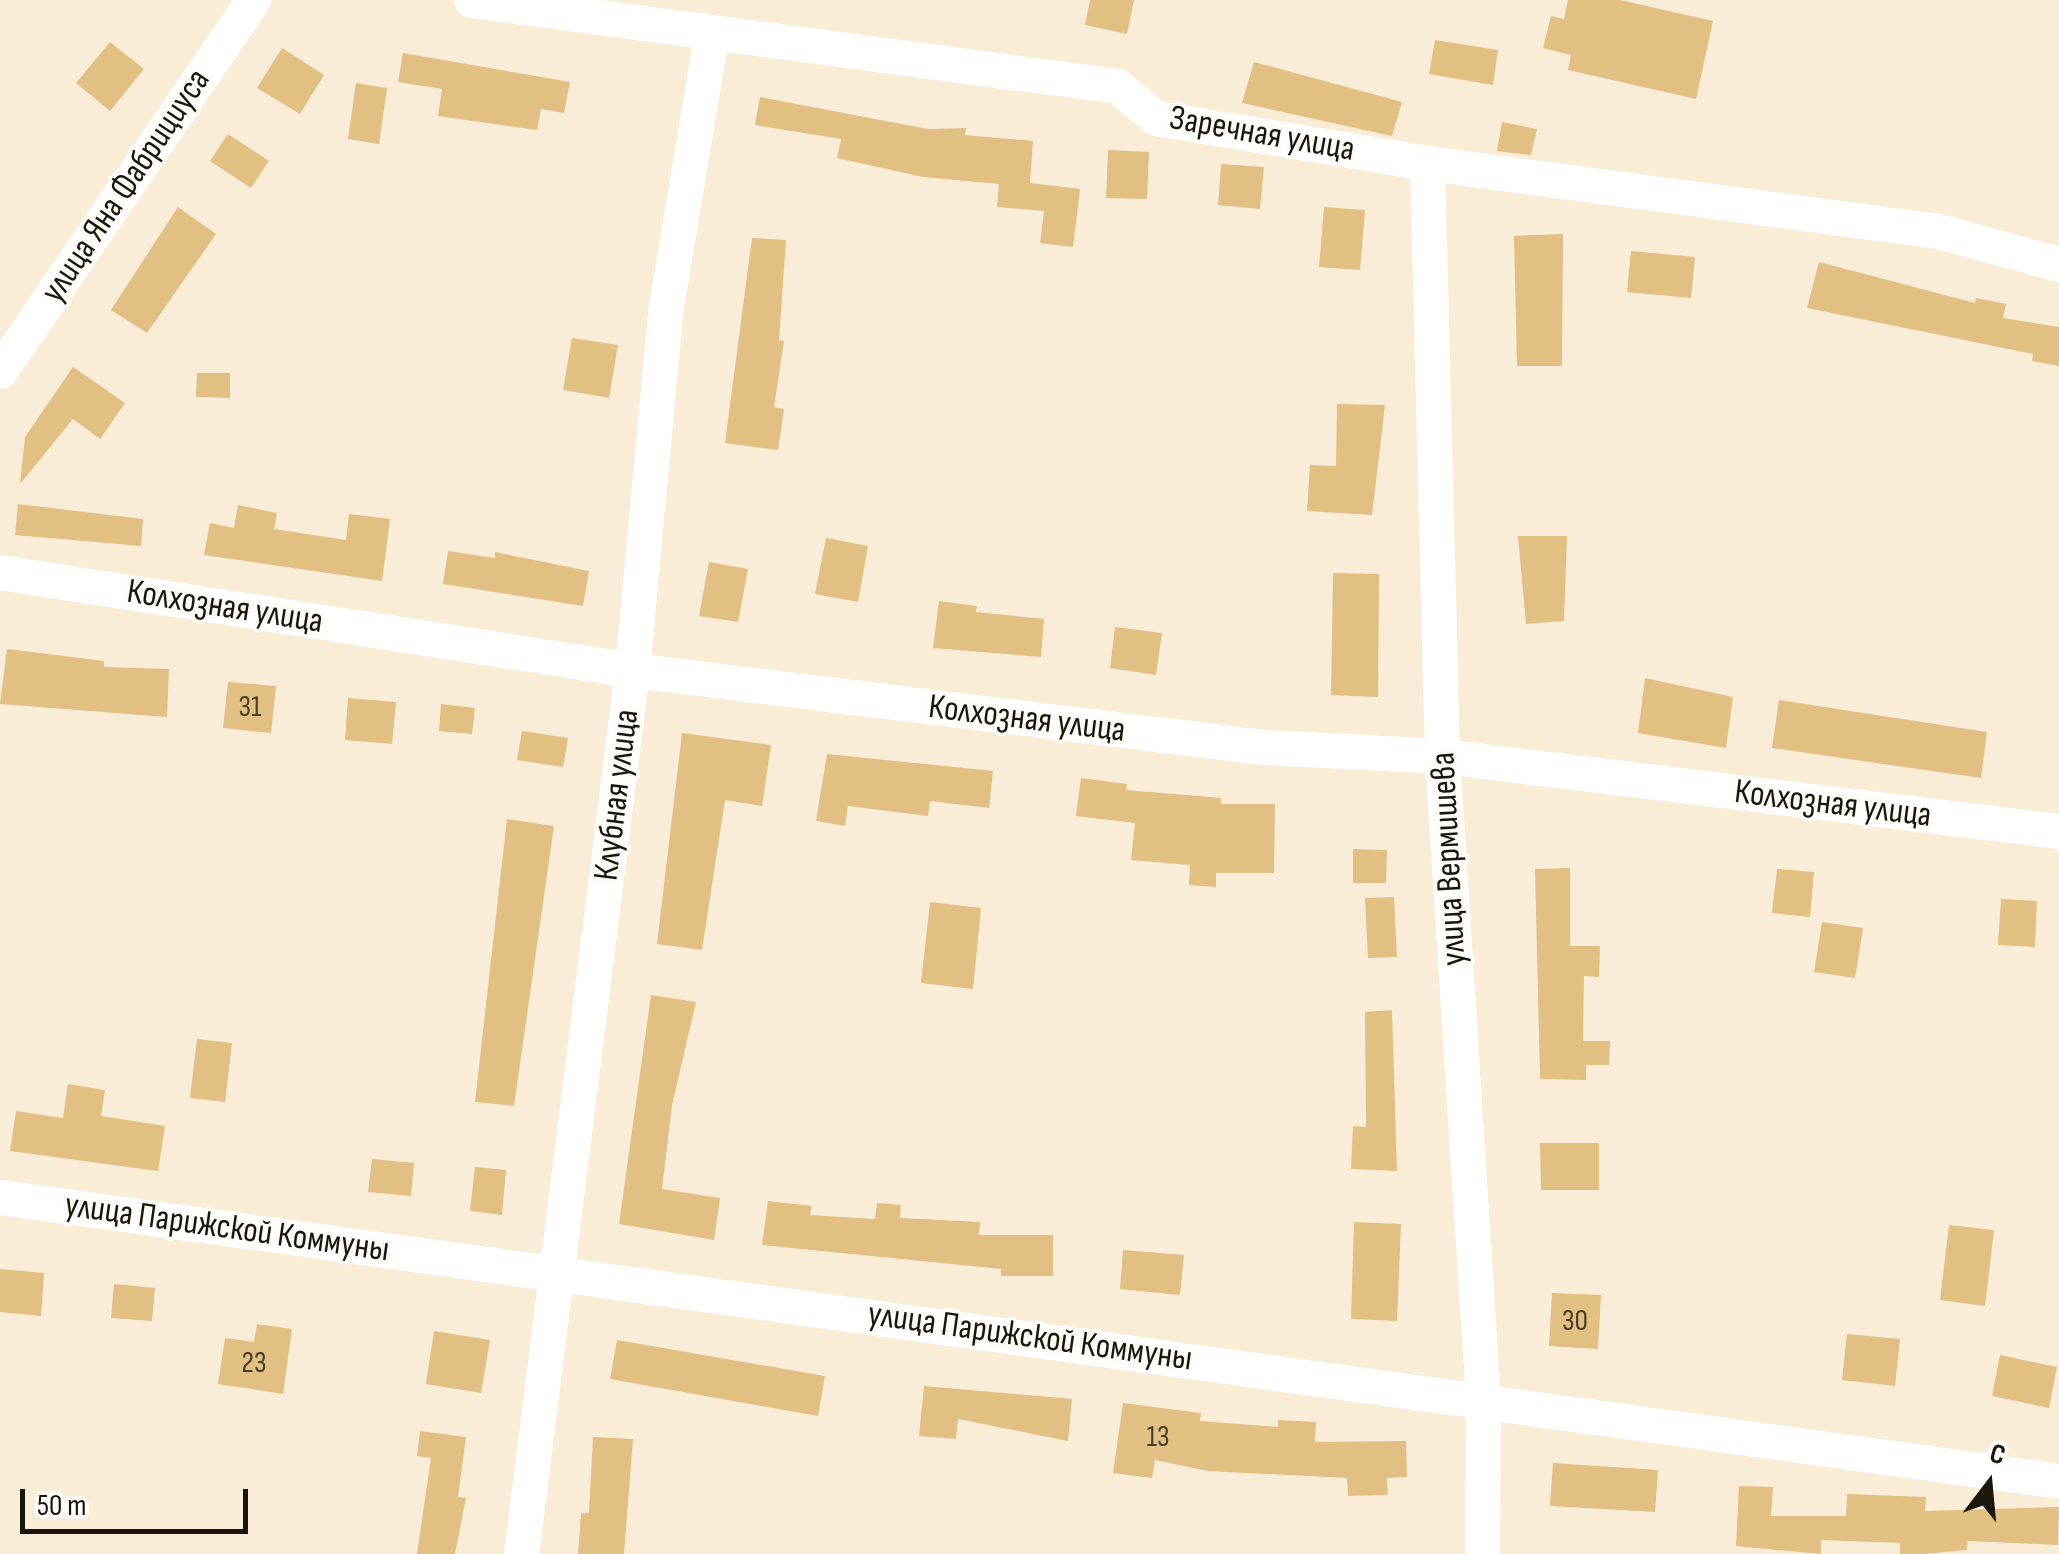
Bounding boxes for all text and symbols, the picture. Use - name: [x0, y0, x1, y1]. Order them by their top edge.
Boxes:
- street label: улица Яна Фабрициуса: [32, 61, 220, 311]
- street label: Заречная улица: [1166, 97, 1358, 171]
- street label: Колхозная улица: [124, 571, 326, 643]
- street label: Колхозная улица: [926, 686, 1128, 752]
- house number: 31: [238, 689, 262, 725]
- street label: Клубная улица: [586, 707, 648, 883]
- street label: улица Вермишева: [1422, 751, 1476, 967]
- street label: Колхозная улица: [1732, 771, 1934, 837]
- street label: улица Парижской Коммуны: [62, 1184, 392, 1272]
- street label: улица Парижской Коммуны: [865, 1293, 1195, 1381]
- house number: 30: [1562, 1303, 1588, 1339]
- house number: 23: [242, 1345, 266, 1381]
- house number: 13: [1146, 1419, 1170, 1455]
- north arrow: [1939, 1434, 2039, 1534]
- text: С: [1986, 1437, 2009, 1473]
- scale bar: [25, 1469, 252, 1531]
- text: 50 m: [37, 1488, 86, 1524]

